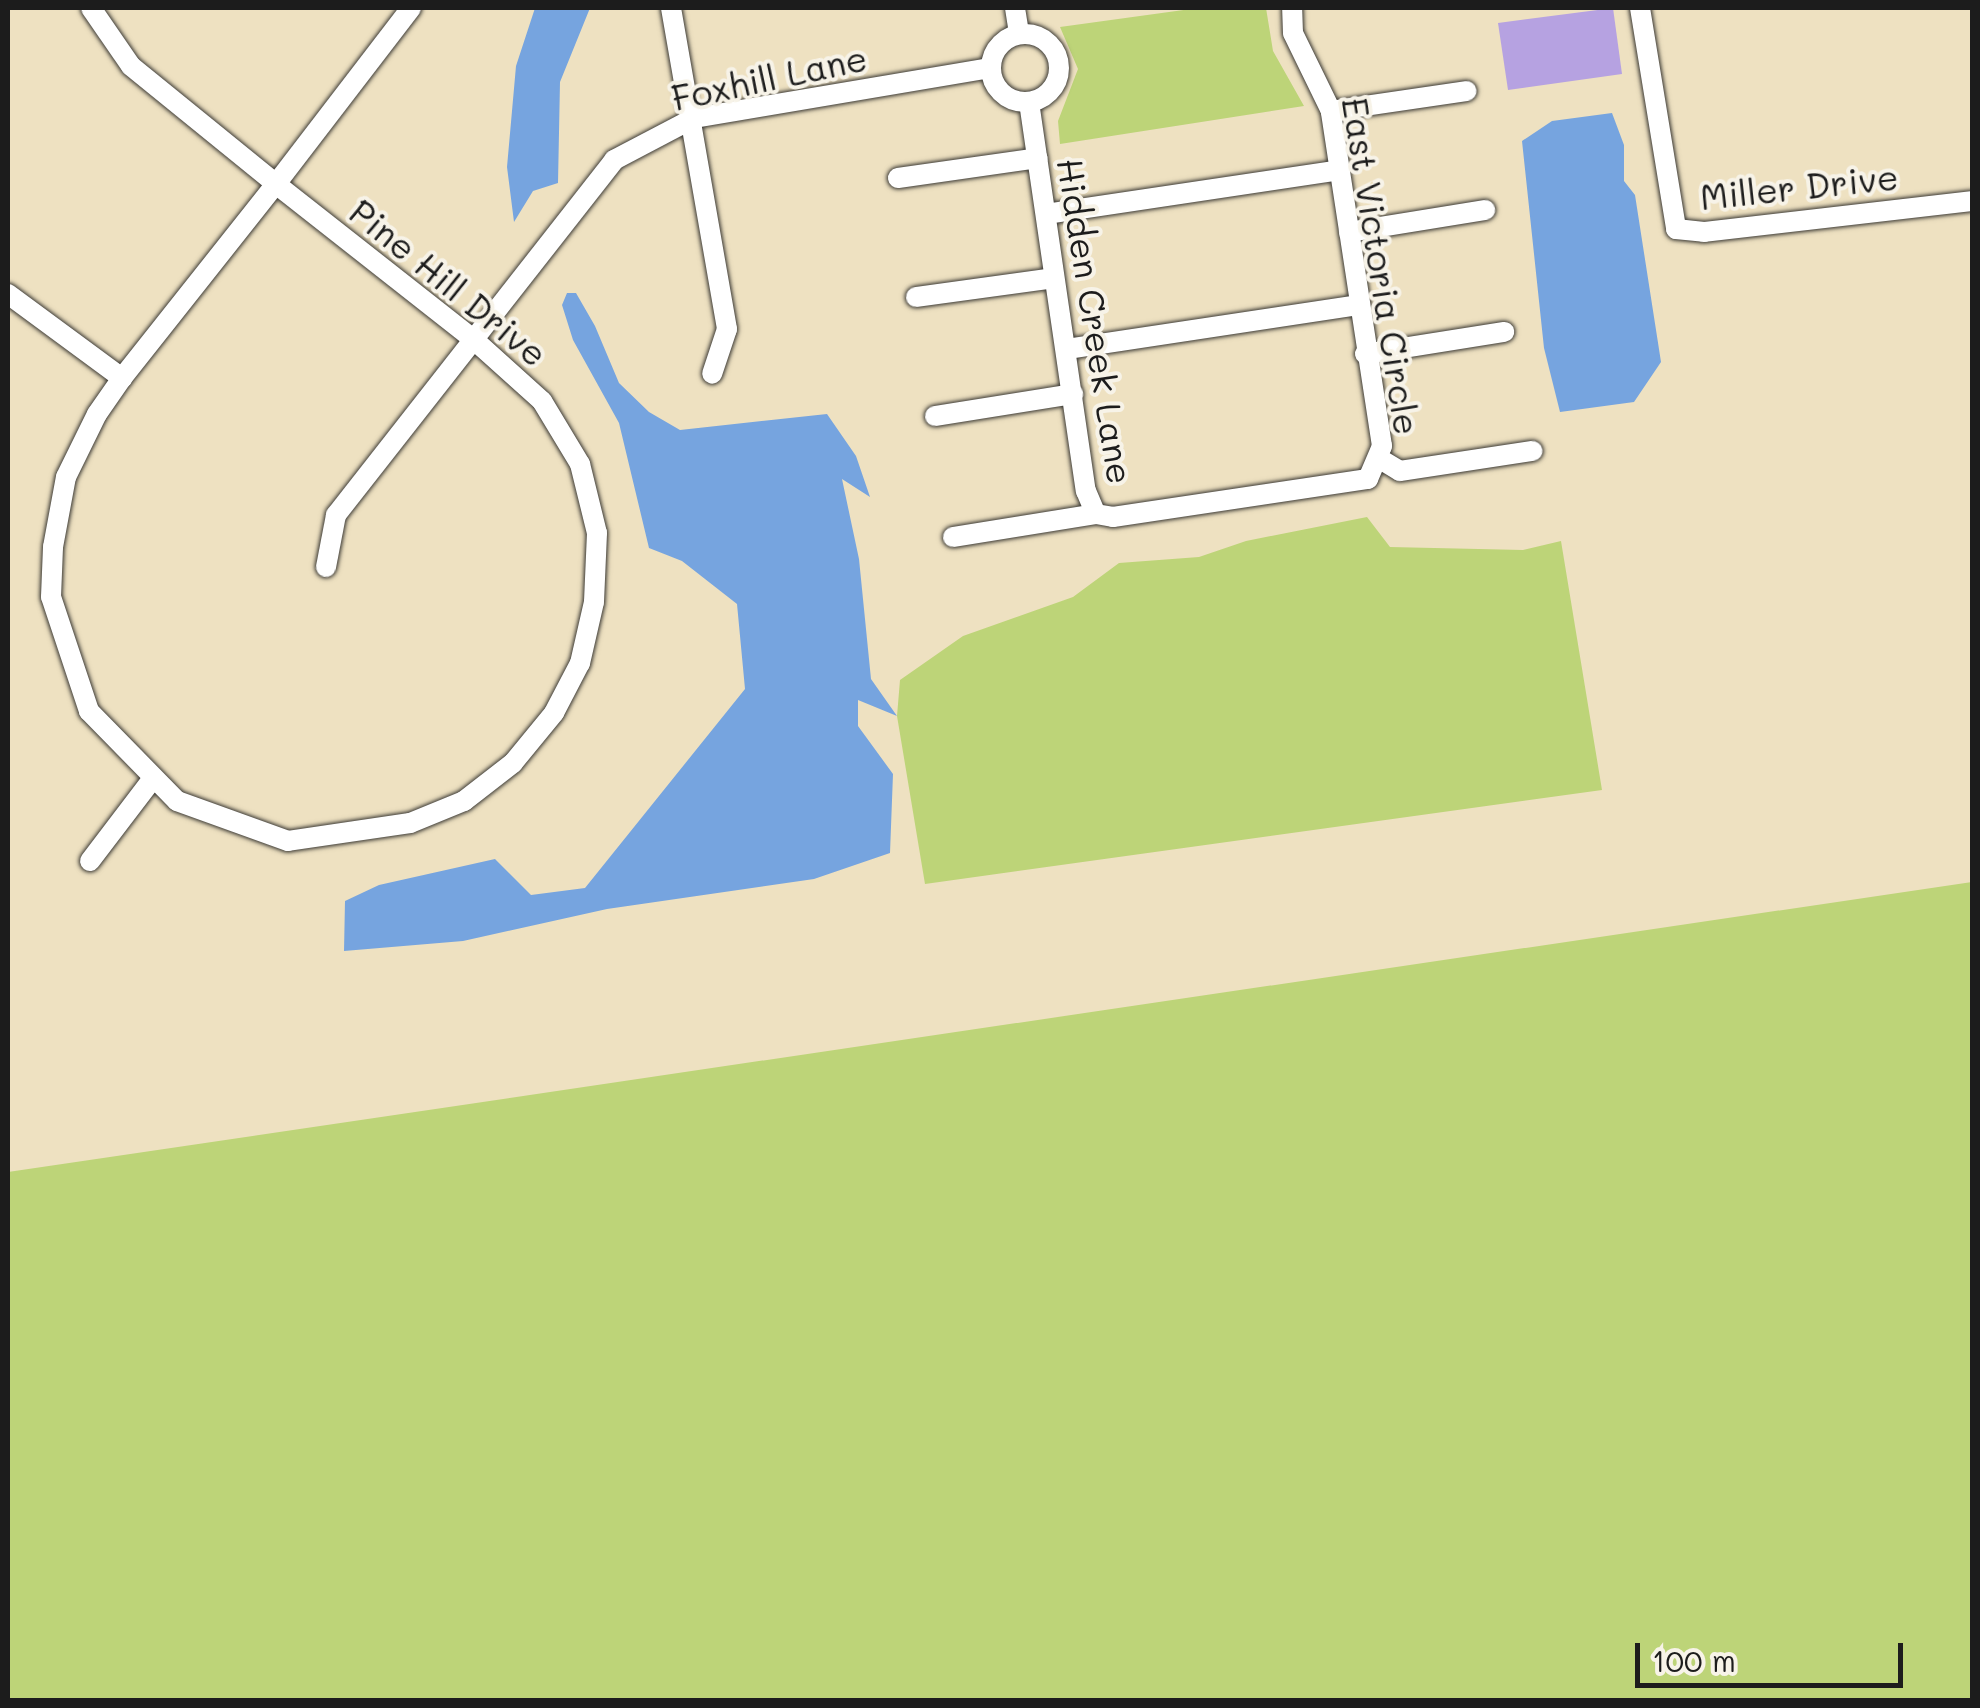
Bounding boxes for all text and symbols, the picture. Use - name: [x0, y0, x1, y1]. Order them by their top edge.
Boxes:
- street label: Foxhill Lane: [667, 36, 871, 118]
- street label: East Victoria Circle: [1335, 94, 1429, 438]
- street label: Hidden Creek Lane: [1050, 155, 1142, 487]
- street label: Miller Drive: [1698, 155, 1900, 217]
- street label: Pine Hill Drive: [342, 190, 556, 374]
- scale bar: [1640, 1623, 1908, 1685]
- text: 100 m: [1652, 1640, 1736, 1680]

